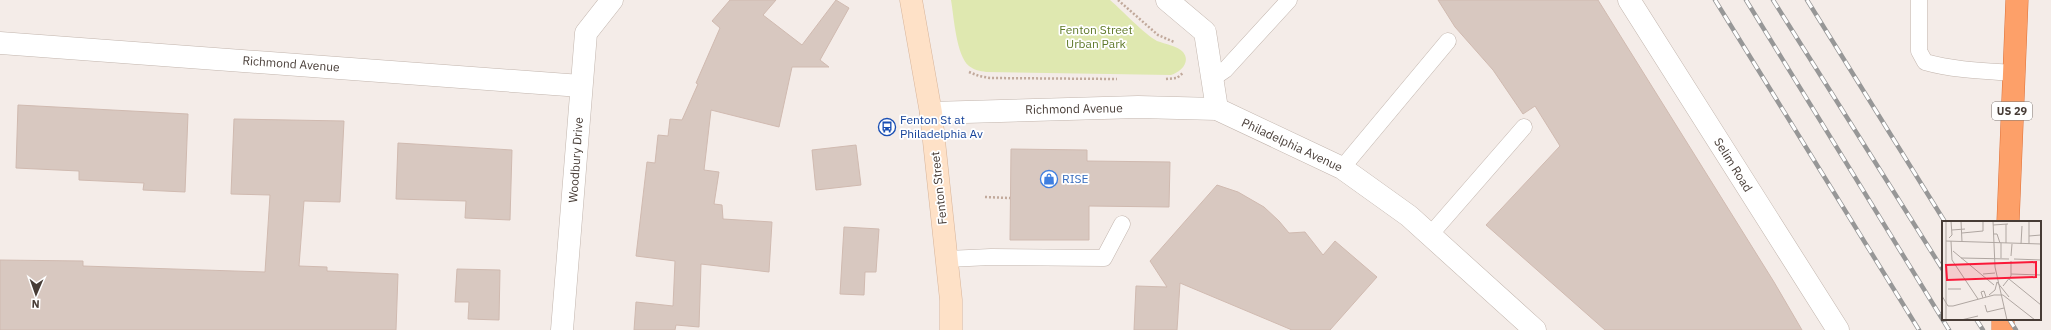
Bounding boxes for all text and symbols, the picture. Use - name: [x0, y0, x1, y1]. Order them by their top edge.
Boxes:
- park label: Fenton Street Urban Park: [1059, 22, 1133, 51]
- street label: Richmond Avenue: [242, 53, 341, 74]
- street label: Richmond Avenue: [1025, 100, 1123, 117]
- road number: US 29: [1992, 102, 2032, 120]
- place label: Fenton St at Philadelphia Av: [900, 112, 983, 141]
- street label: Philadelphia Avenue: [1239, 115, 1345, 175]
- street label: Woodbury Drive: [565, 116, 586, 203]
- bus stop icon: Fenton St at Philadelphia Av: [877, 117, 897, 137]
- street label: Selim Road: [1711, 135, 1756, 194]
- street label: Fenton Street: [927, 151, 950, 225]
- shop icon: RISE: [1039, 169, 1059, 189]
- place label: RISE: [1062, 171, 1088, 186]
- inset map: [1942, 221, 2041, 320]
- north arrow: [16, 274, 56, 314]
- text: N: [31, 297, 40, 311]

